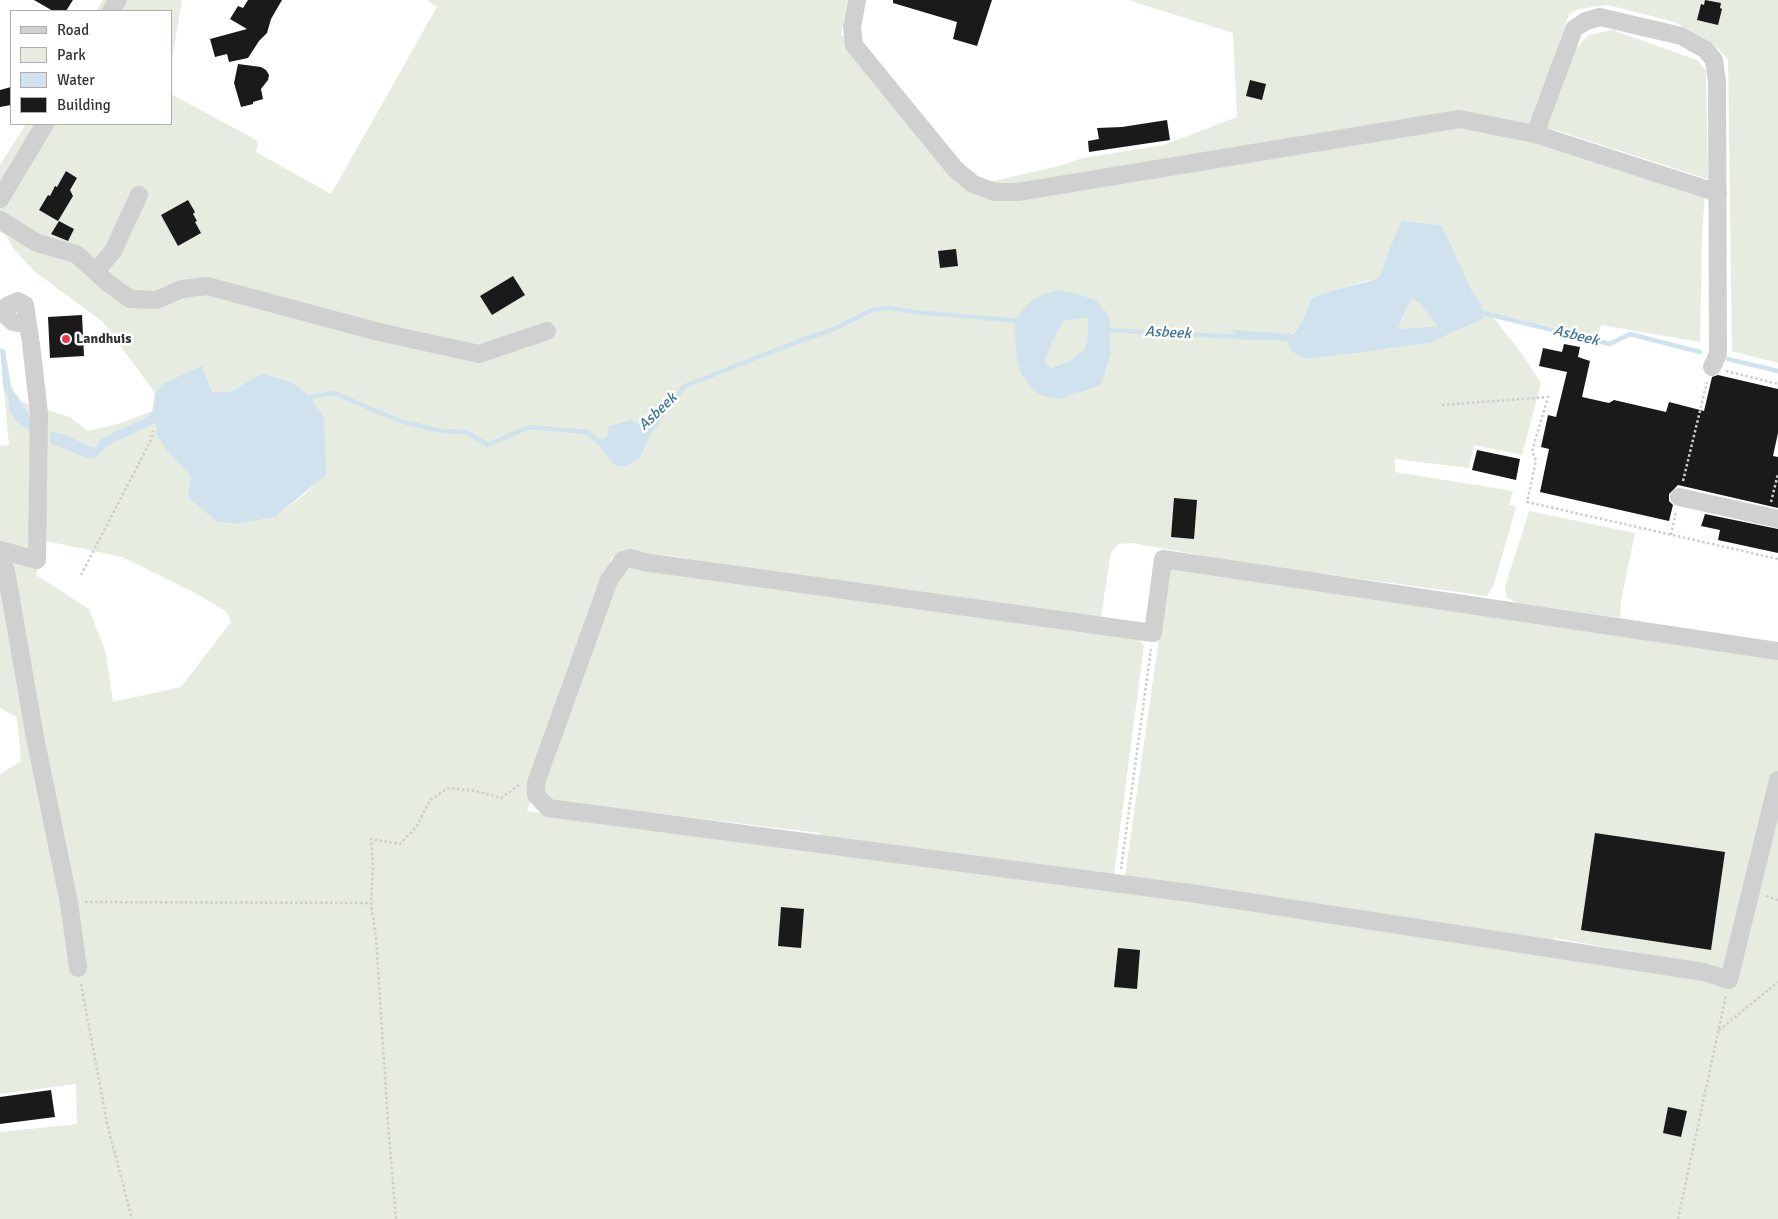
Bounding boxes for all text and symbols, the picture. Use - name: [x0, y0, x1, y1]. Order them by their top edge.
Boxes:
- legend: [10, 10, 172, 125]
- text: Road: [57, 21, 89, 39]
- text: Park: [57, 46, 86, 64]
- text: Water: [57, 71, 95, 89]
- text: Building: [57, 96, 111, 114]
- water label: Asbeek: [1551, 322, 1601, 350]
- water label: Asbeek: [1144, 323, 1192, 343]
- place label: Landhuis: [76, 331, 131, 347]
- marker: Landhuis: [60, 333, 72, 345]
- water label: Asbeek: [635, 389, 681, 435]

